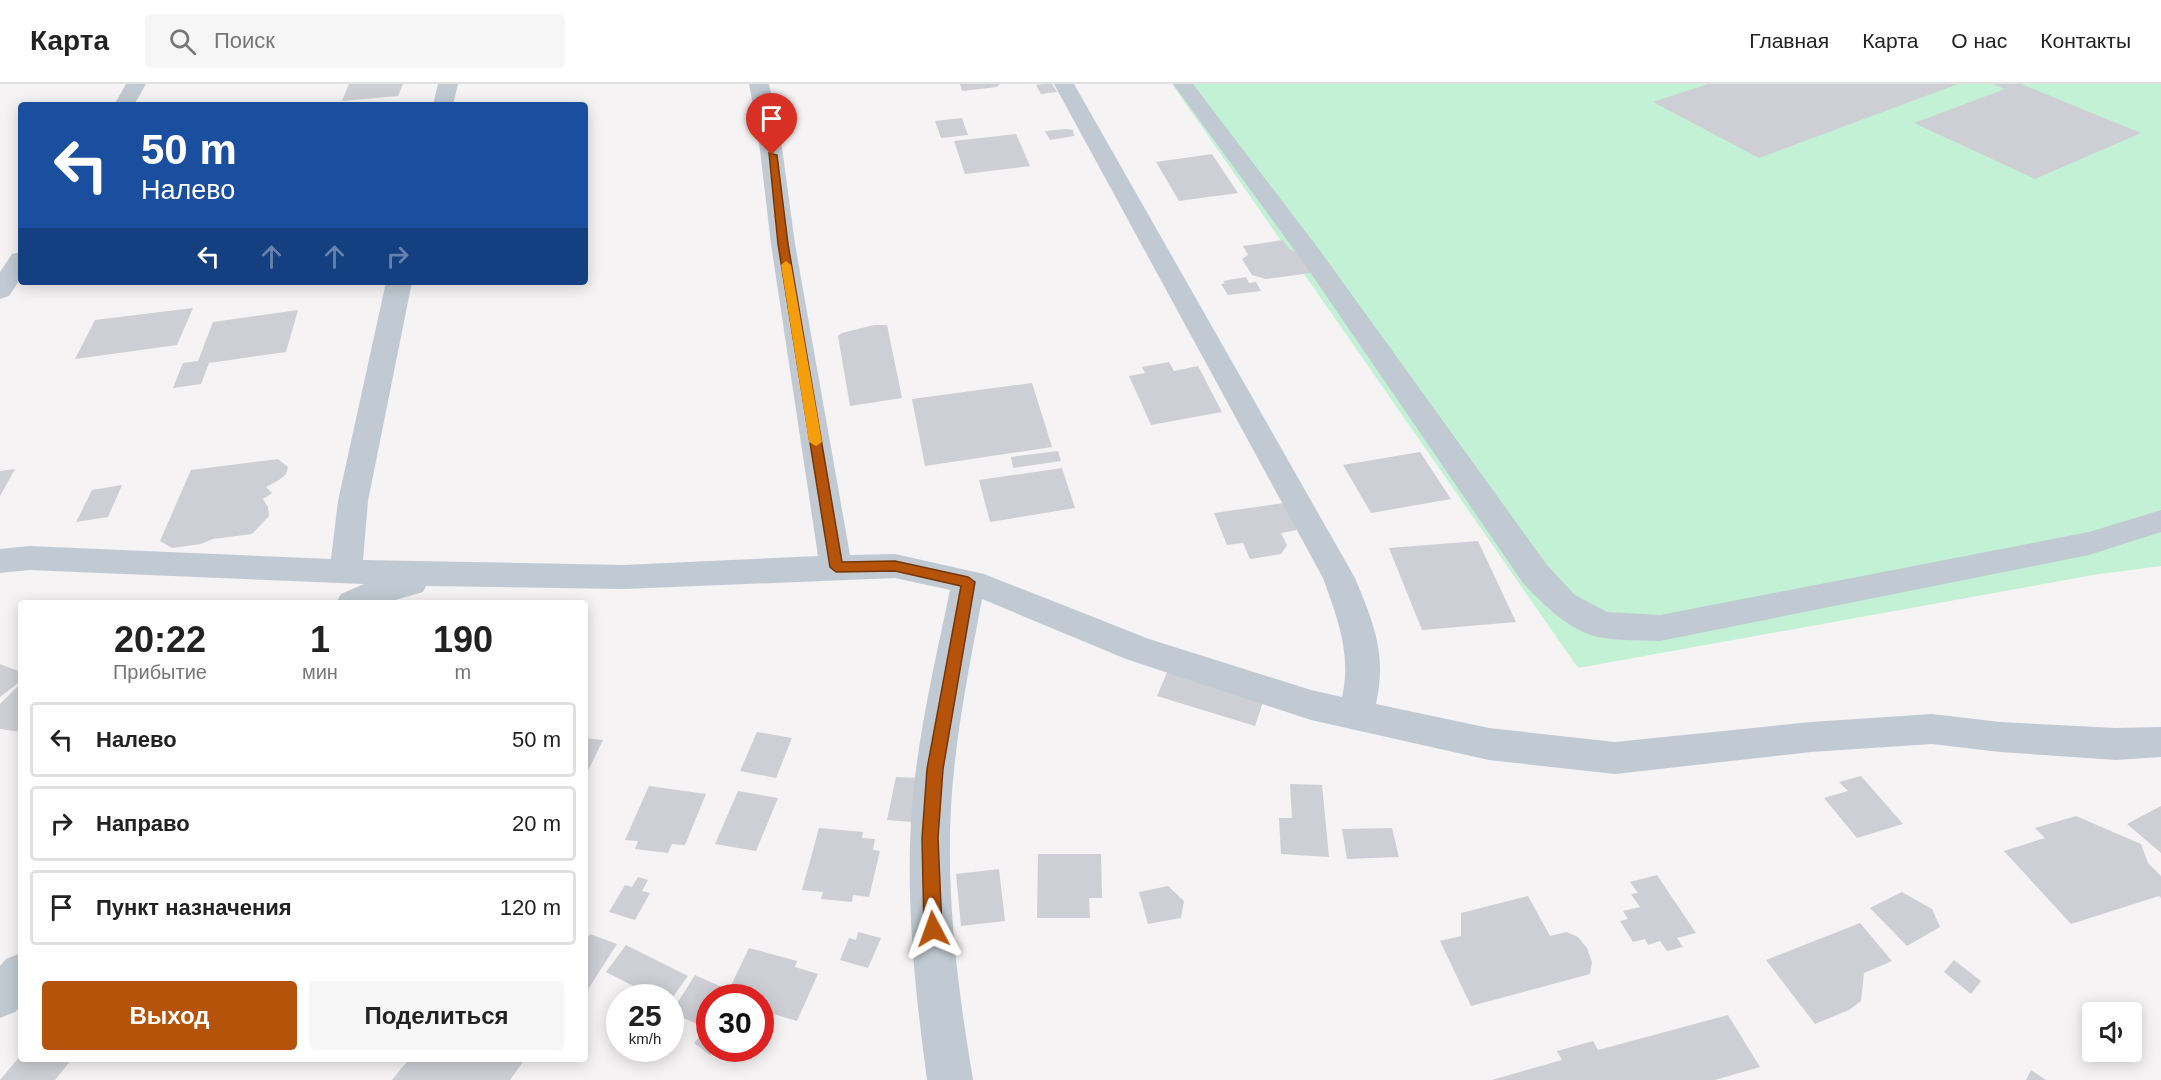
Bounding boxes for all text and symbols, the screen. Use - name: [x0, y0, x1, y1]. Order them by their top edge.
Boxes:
- search box: [145, 14, 565, 68]
- text: Карта: [30, 25, 109, 56]
- icon: search: [166, 25, 199, 58]
- text: Поиск: [214, 28, 275, 53]
- text: Главная: [1749, 29, 1829, 52]
- text: Карта: [1862, 29, 1918, 52]
- text: О нас: [1951, 29, 2007, 52]
- text: Контакты: [2040, 29, 2131, 52]
- pin: [746, 93, 797, 155]
- icon: arrive: [755, 102, 788, 135]
- icon: left: [42, 126, 120, 204]
- text: 50 m: [141, 126, 237, 173]
- text: Налево: [141, 175, 235, 205]
- icon: left: [192, 240, 225, 273]
- icon: ahead: [255, 240, 288, 273]
- icon: ahead: [318, 240, 351, 273]
- icon: right: [381, 240, 414, 273]
- text: 20:22: [114, 619, 206, 660]
- text: 1: [310, 619, 330, 660]
- text: 190: [433, 619, 493, 660]
- text: Прибытие: [113, 661, 207, 683]
- text: мин: [302, 661, 338, 683]
- text: m: [455, 661, 471, 683]
- icon: left: [45, 723, 78, 756]
- text: Налево: [96, 727, 177, 752]
- text: 50 m: [512, 727, 561, 752]
- icon: right: [45, 807, 78, 840]
- text: Направо: [96, 811, 190, 836]
- text: 20 m: [512, 811, 561, 836]
- icon: arrive: [45, 891, 78, 924]
- text: Пункт назначения: [96, 895, 292, 920]
- text: 120 m: [500, 895, 561, 920]
- position arrow: [901, 897, 965, 961]
- button: Выход: [42, 981, 297, 1050]
- button: Поделиться: [309, 981, 564, 1050]
- speed limit sign: 30: [696, 984, 774, 1062]
- text: 25: [628, 999, 662, 1032]
- map controls: [2082, 1002, 2142, 1062]
- button: sound: [2082, 1002, 2142, 1062]
- text: km/h: [629, 1030, 661, 1047]

